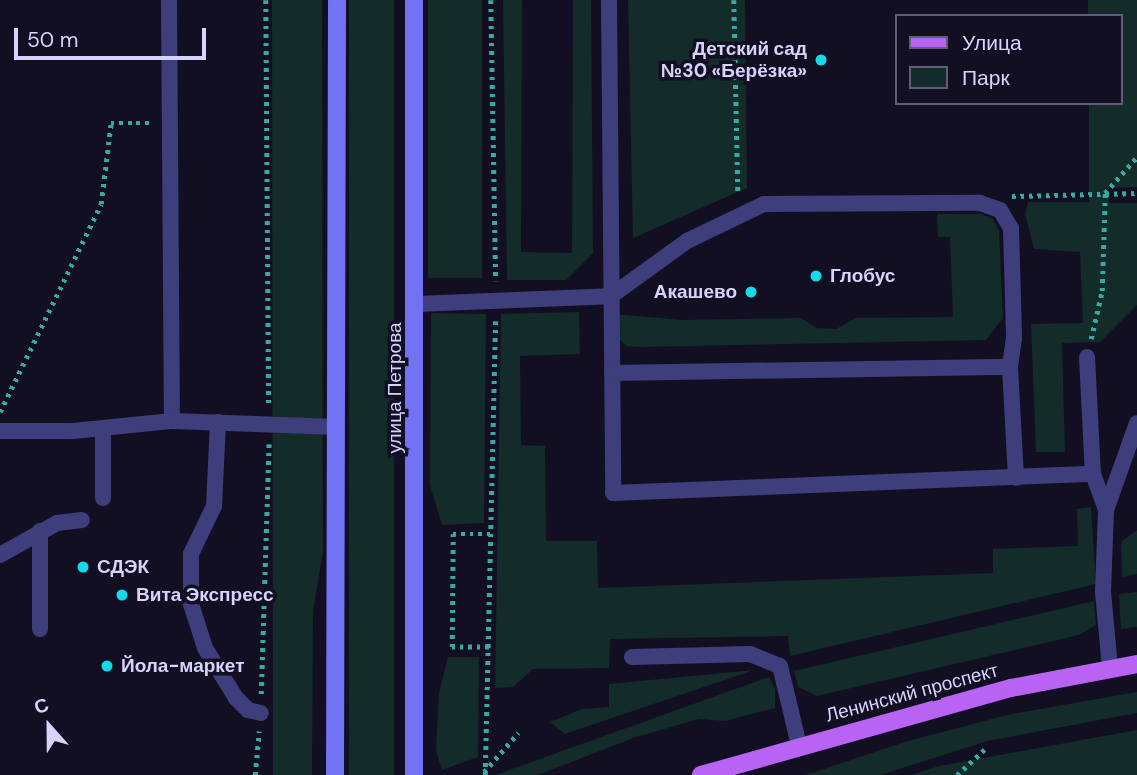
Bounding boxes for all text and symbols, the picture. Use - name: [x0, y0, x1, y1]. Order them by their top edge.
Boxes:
- scale bar: [18, 14, 210, 58]
- legend: [895, 14, 1123, 105]
- text: 50 m: [27, 26, 78, 54]
- text: Улица: [962, 29, 1022, 57]
- place label: Детский сад №30 «Берёзка»: [661, 38, 807, 82]
- marker: Детский сад №30 «Берёзка»: [813, 52, 829, 68]
- text: Парк: [962, 64, 1010, 92]
- place label: Глобус: [830, 265, 895, 287]
- marker: Глобус: [808, 268, 824, 284]
- place label: Акашево: [654, 281, 737, 303]
- marker: Акашево: [743, 284, 759, 300]
- street label: улица Петрова: [384, 322, 406, 454]
- place label: СДЭК: [97, 556, 149, 578]
- marker: СДЭК: [75, 559, 91, 575]
- place label: Вита Экспресс: [136, 584, 274, 606]
- marker: Вита Экспресс: [114, 587, 130, 603]
- place label: Йола-маркет: [121, 655, 244, 677]
- marker: Йола-маркет: [99, 658, 115, 674]
- street label: Ленинский проспект: [823, 659, 1001, 727]
- north arrow: [14, 691, 84, 761]
- text: С: [30, 692, 52, 720]

